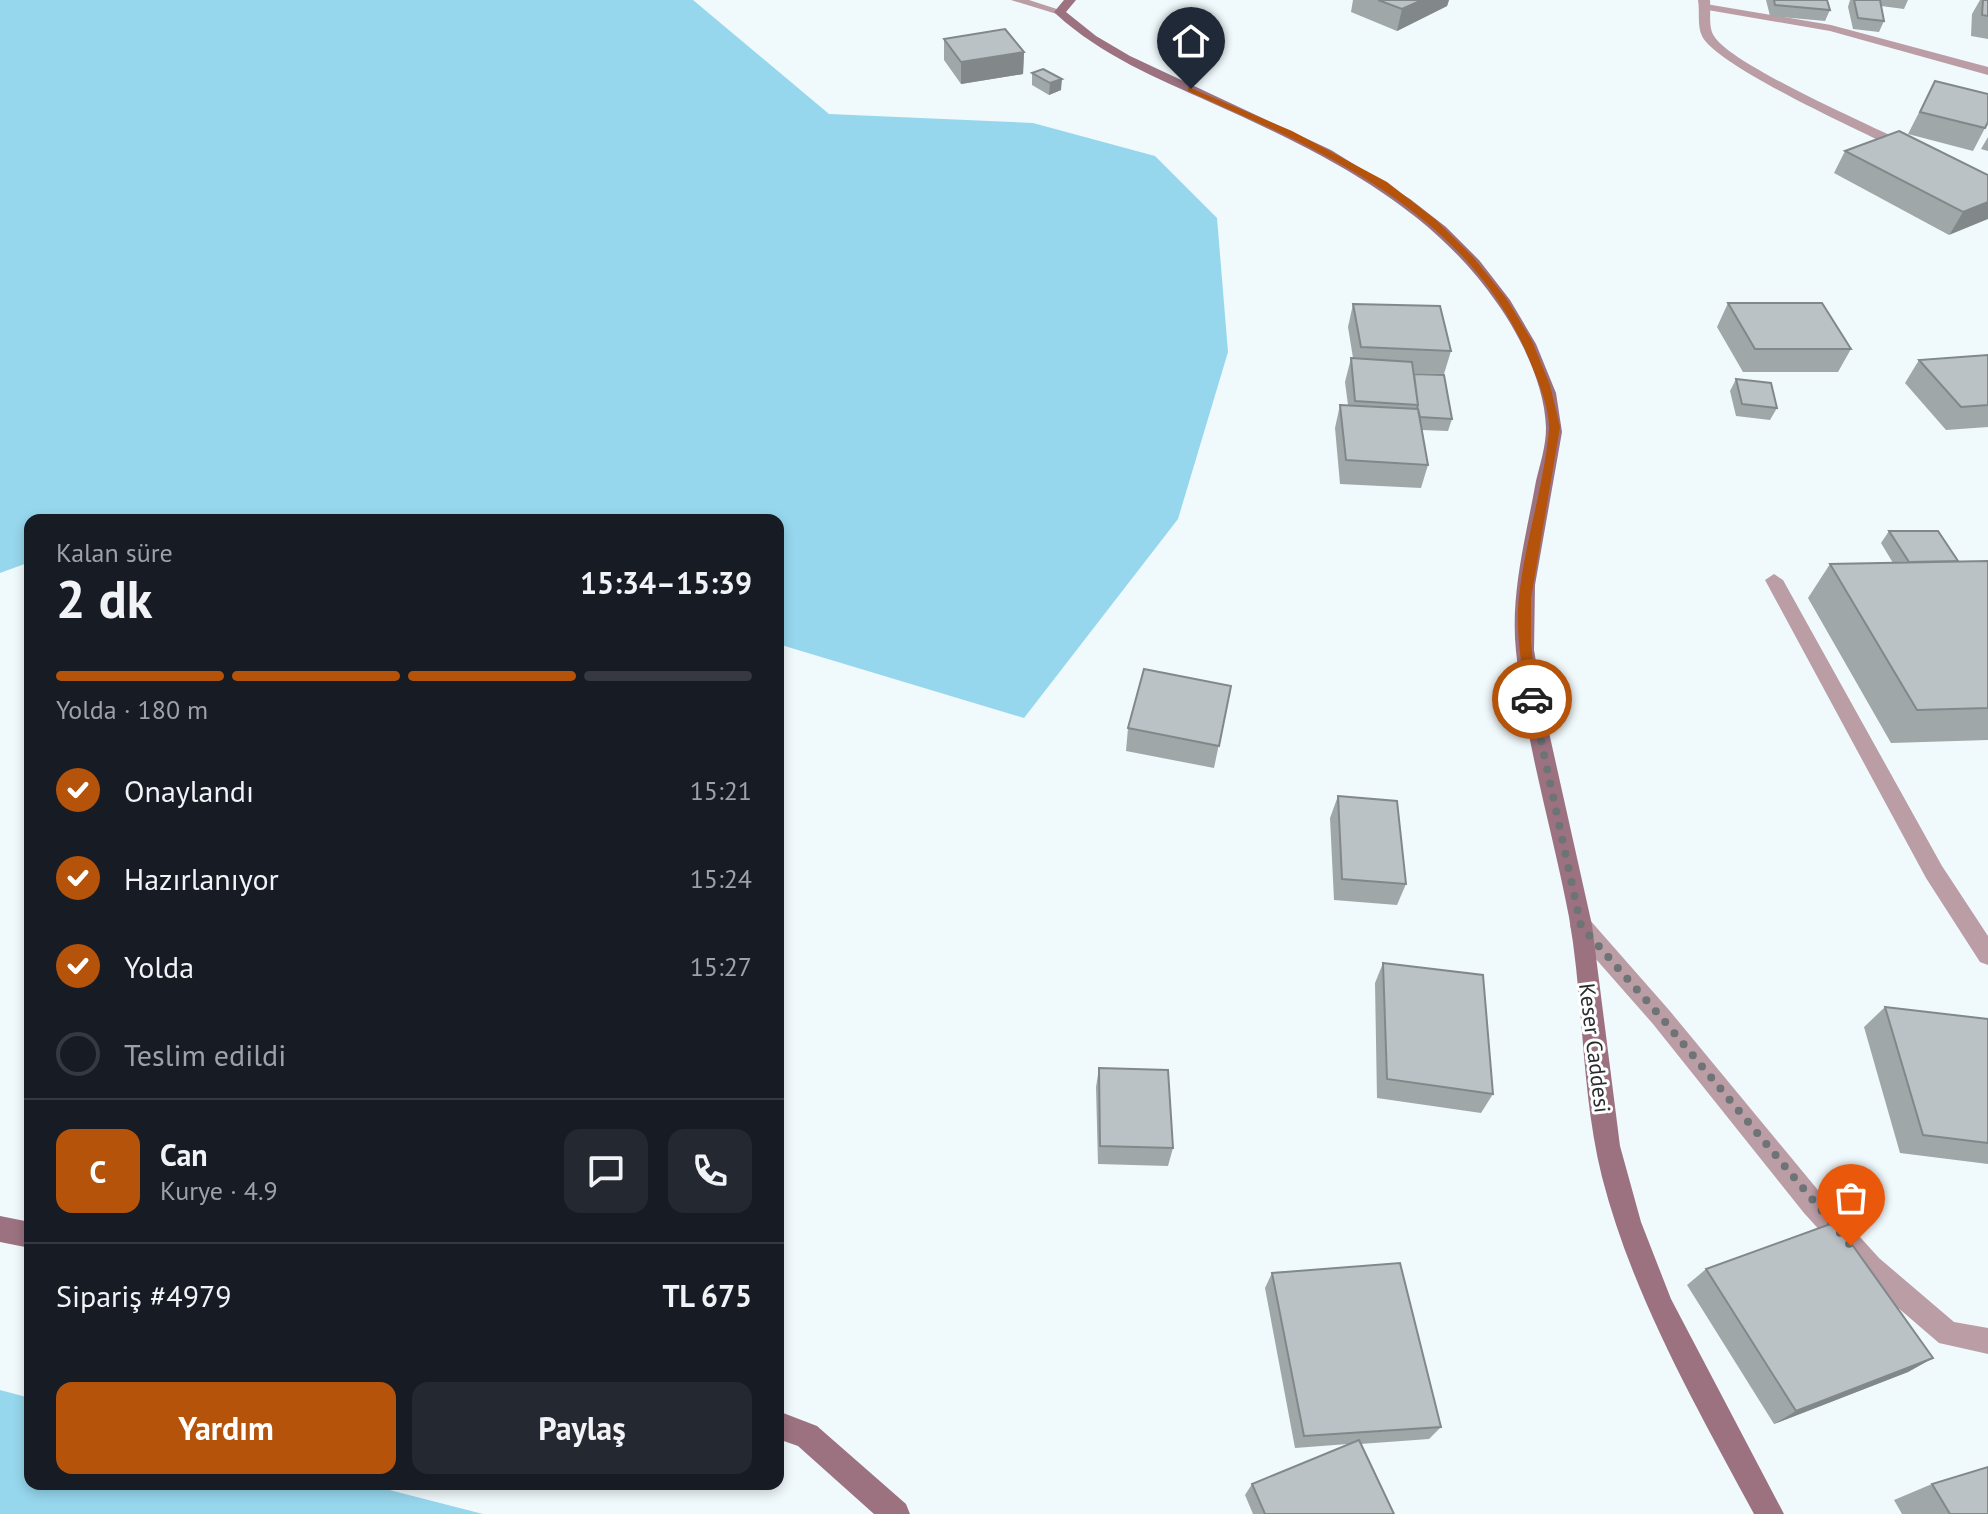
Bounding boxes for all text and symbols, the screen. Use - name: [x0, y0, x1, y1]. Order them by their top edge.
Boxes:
- pin: [1157, 7, 1225, 89]
- icon: home: [1169, 19, 1213, 63]
- text: Kalan süre: [56, 536, 173, 569]
- text: 15:34–15:39: [580, 563, 752, 602]
- text: 2 dk: [56, 565, 152, 632]
- courier: [1492, 659, 1572, 739]
- icon: car: [1510, 677, 1554, 721]
- text: Yolda · 180 m: [56, 693, 208, 726]
- icon: check: [56, 768, 100, 812]
- text: Onaylandı: [124, 771, 254, 810]
- text: 15:21: [690, 774, 752, 807]
- icon: check: [56, 856, 100, 900]
- text: Hazırlanıyor: [124, 859, 279, 898]
- text: 15:24: [690, 862, 752, 895]
- icon: check: [56, 944, 100, 988]
- text: Yolda: [124, 947, 194, 986]
- text: 15:27: [690, 950, 752, 983]
- street label: Keser Caddesi: [1573, 982, 1617, 1114]
- text: Teslim edildi: [124, 1035, 286, 1074]
- button: chat: [564, 1129, 648, 1213]
- button: phone: [668, 1129, 752, 1213]
- text: Can: [160, 1135, 208, 1174]
- text: C: [90, 1152, 106, 1191]
- pin: [1817, 1164, 1885, 1246]
- text: Kurye · 4.9: [160, 1174, 278, 1207]
- icon: bag: [1829, 1176, 1873, 1220]
- text: Sipariş #4979: [56, 1276, 232, 1315]
- text: TL 675: [662, 1276, 752, 1315]
- button: Yardım: [56, 1382, 396, 1474]
- button: Paylaş: [412, 1382, 752, 1474]

